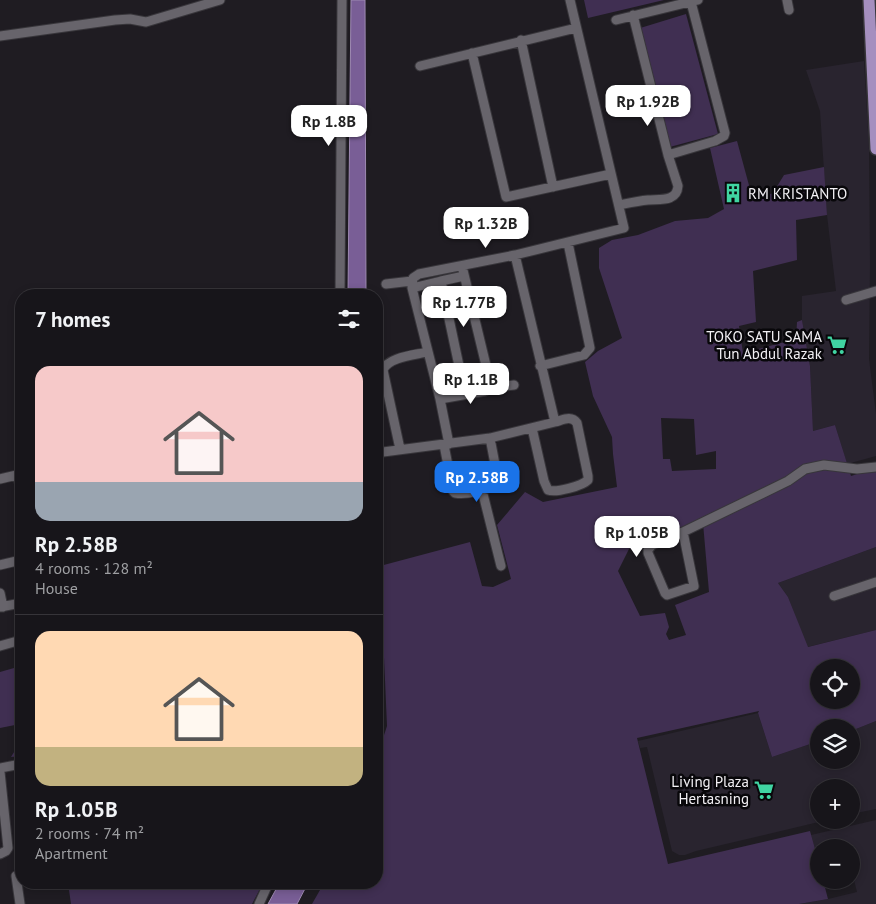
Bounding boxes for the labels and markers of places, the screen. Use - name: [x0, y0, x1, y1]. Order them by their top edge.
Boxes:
- pin: Rp 1.92B: [596, 84, 700, 127]
- pin: Rp 1.8B: [283, 104, 375, 147]
- building icon: RM KRISTANTO: [722, 182, 744, 204]
- place label: RM KRISTANTO: [748, 184, 847, 203]
- pin: Rp 1.32B: [434, 206, 538, 249]
- pin: Rp 1.77B: [412, 286, 516, 328]
- place label: TOKO SATU SAMA Tun Abdul Razak: [706, 327, 823, 363]
- supermarket icon: TOKO SATU SAMA Tun Abdul Razak: [826, 334, 848, 356]
- pin: Rp 1.1B: [425, 362, 517, 405]
- pin: Rp 2.58B: [425, 460, 529, 503]
- pin: Rp 1.05B: [585, 516, 689, 558]
- place label: Living Plaza Hertasning: [671, 772, 749, 808]
- supermarket icon: Living Plaza Hertasning: [753, 779, 775, 801]

